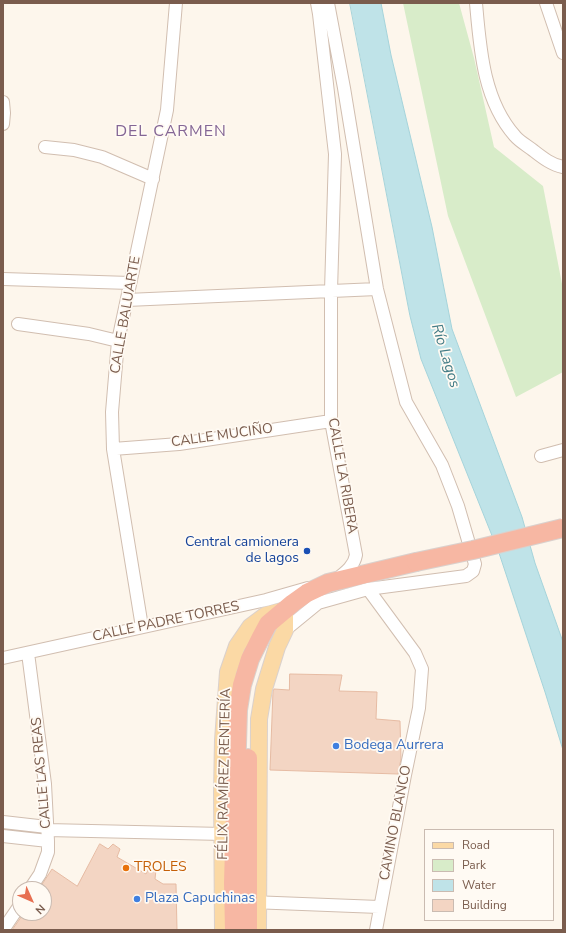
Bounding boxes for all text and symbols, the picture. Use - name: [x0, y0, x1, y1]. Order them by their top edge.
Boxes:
- district label: DEL CARMEN: [115, 122, 227, 142]
- street label: CALLE BALUARTE: [107, 255, 145, 375]
- water label: Río Lagos: [427, 322, 463, 390]
- street label: CALLE LA RIBERA: [324, 417, 360, 535]
- street label: CALLE MUCIÑO: [170, 421, 274, 451]
- place label: Central camionera de lagos: [185, 535, 299, 568]
- marker: Central camionera de lagos: [302, 546, 312, 556]
- street label: CALLE PADRE TORRES: [91, 598, 241, 646]
- street label: FÉLIX RAMÍREZ RENTERÍA: [215, 688, 235, 860]
- street label: CALLE LAS REAS: [29, 716, 55, 830]
- place label: Bodega Aurrera: [344, 738, 444, 754]
- marker: Bodega Aurrera: [331, 741, 341, 751]
- street label: CAMINO BLANCO: [377, 764, 415, 882]
- legend: [424, 829, 554, 921]
- text: Road: [462, 837, 490, 853]
- text: Park: [462, 857, 486, 873]
- place label: TROLES: [134, 860, 187, 876]
- marker: TROLES: [121, 863, 131, 873]
- text: Water: [462, 877, 496, 893]
- north arrow: [12, 881, 52, 921]
- place label: Plaza Capuchinas: [145, 891, 255, 907]
- marker: Plaza Capuchinas: [132, 894, 142, 904]
- text: Building: [462, 897, 507, 913]
- text: N: [32, 901, 48, 917]

